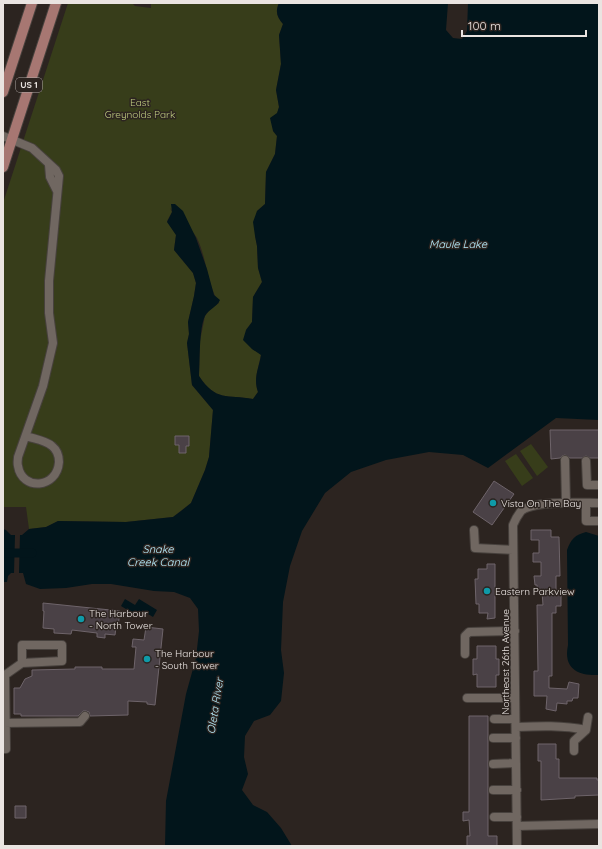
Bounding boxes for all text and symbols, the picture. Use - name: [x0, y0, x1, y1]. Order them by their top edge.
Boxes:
- scale bar: [462, 12, 586, 38]
- text: 100 m: [468, 18, 501, 33]
- road number: US 1: [16, 78, 42, 92]
- park label: East Greynolds Park: [105, 96, 175, 121]
- water label: Maule Lake: [429, 237, 488, 251]
- place label: Vista On The Bay: [501, 497, 581, 510]
- marker: Vista On The Bay: [488, 498, 498, 508]
- water label: Snake Creek Canal: [127, 542, 190, 569]
- place label: Eastern Parkview: [495, 585, 575, 598]
- marker: Eastern Parkview: [482, 586, 492, 596]
- place label: The Harbour - North Tower: [89, 607, 153, 632]
- street label: Northeast 26th Avenue: [499, 609, 512, 715]
- marker: The Harbour - North Tower: [76, 614, 86, 624]
- place label: The Harbour - South Tower: [155, 647, 219, 672]
- marker: The Harbour - South Tower: [142, 654, 152, 664]
- water label: Oleta River: [204, 675, 227, 735]

